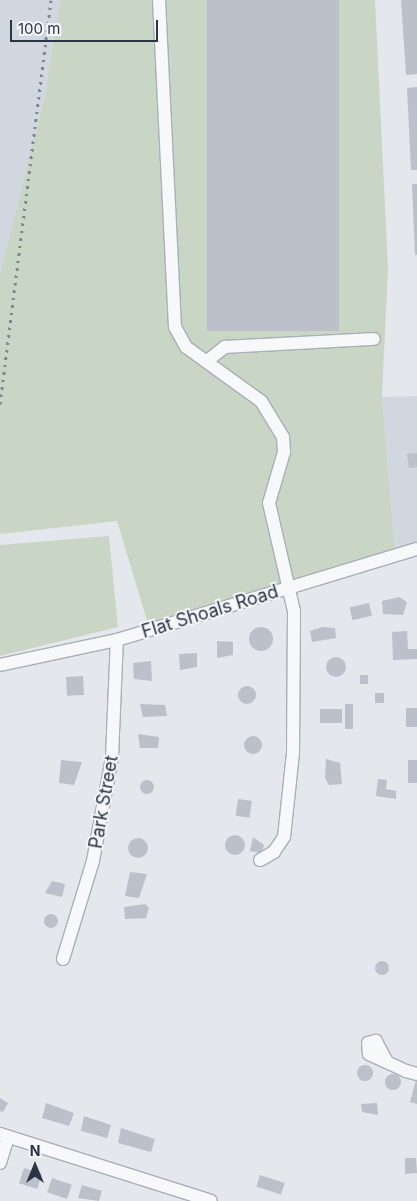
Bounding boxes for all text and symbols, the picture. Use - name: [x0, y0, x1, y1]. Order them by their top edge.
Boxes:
- scale bar: [12, 10, 160, 42]
- text: 100 m: [18, 19, 60, 38]
- street label: Flat Shoals Road: [139, 581, 281, 643]
- street label: Park Street: [85, 754, 123, 850]
- north arrow: [10, 1141, 60, 1191]
- text: N: [30, 1142, 40, 1159]

